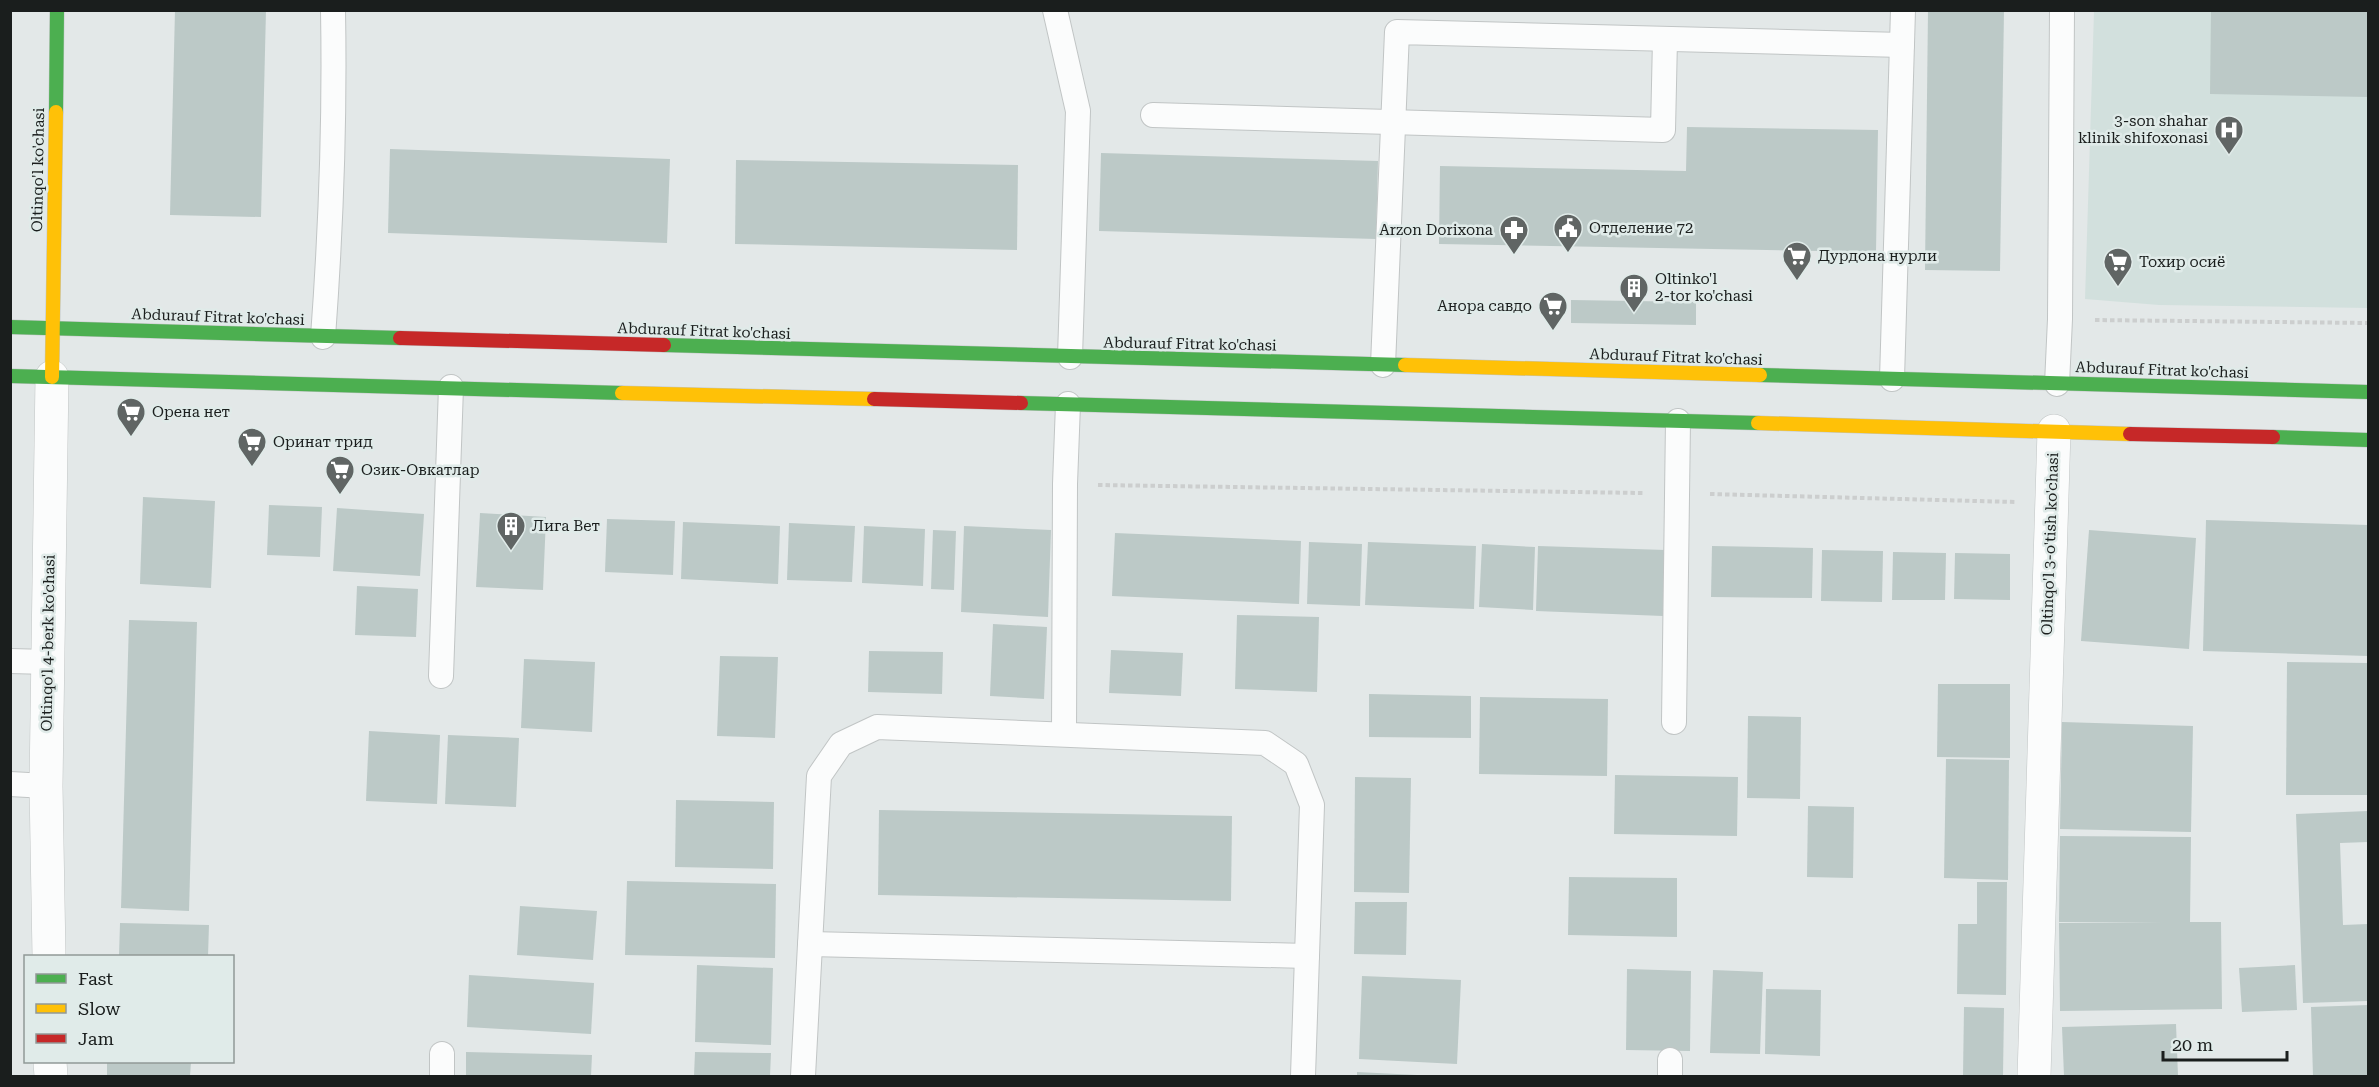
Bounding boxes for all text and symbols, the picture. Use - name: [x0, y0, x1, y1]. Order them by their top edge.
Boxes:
- street label: Oltinqo'l ko'chasi: [28, 107, 48, 232]
- place label: 3-son shahar klinik shifoxonasi: [2078, 112, 2208, 147]
- hospital icon: 3-son shahar klinik shifoxonasi: [2213, 114, 2245, 156]
- public building icon: Отделение 72: [1552, 212, 1584, 254]
- pharmacy icon: Arzon Dorixona: [1498, 214, 1530, 256]
- place label: Отделение 72: [1589, 219, 1693, 237]
- place label: Arzon Dorixona: [1379, 221, 1493, 239]
- supermarket icon: Дурдона нурли: [1781, 240, 1813, 282]
- supermarket icon: Тохир осиё: [2102, 246, 2134, 288]
- place label: Дурдона нурли: [1818, 247, 1937, 265]
- place label: Тохир осиё: [2139, 253, 2225, 271]
- place label: Oltinko'l 2-tor ko'chasi: [1655, 270, 1753, 305]
- building icon: Oltinko'l 2-tor ko'chasi: [1618, 272, 1650, 314]
- supermarket icon: Анора савдо: [1537, 290, 1569, 332]
- place label: Анора савдо: [1437, 297, 1532, 315]
- street label: Abdurauf Fitrat ko'chasi: [131, 305, 305, 329]
- street label: Abdurauf Fitrat ko'chasi: [617, 319, 791, 343]
- street label: Abdurauf Fitrat ko'chasi: [1103, 333, 1277, 355]
- street label: Abdurauf Fitrat ko'chasi: [1589, 345, 1763, 369]
- street label: Abdurauf Fitrat ko'chasi: [2075, 358, 2249, 382]
- supermarket icon: Орена нет: [115, 396, 147, 438]
- place label: Орена нет: [152, 403, 230, 421]
- supermarket icon: Оринат трид: [236, 426, 268, 468]
- place label: Оринат трид: [273, 433, 373, 451]
- street label: Oltinqo'l 3-o'tish ko'chasi: [2038, 452, 2062, 636]
- supermarket icon: Озик-Овкатлар: [324, 454, 356, 496]
- place label: Озик-Овкатлар: [361, 461, 480, 479]
- building icon: Лига Вет: [495, 510, 527, 552]
- place label: Лига Вет: [532, 517, 600, 535]
- street label: Oltinqo'l 4-berk ko'chasi: [37, 554, 59, 732]
- legend: [24, 955, 234, 1063]
- text: Fast: [78, 968, 113, 989]
- text: Slow: [78, 998, 120, 1019]
- scale bar: [2163, 1024, 2288, 1062]
- text: Jam: [78, 1028, 114, 1049]
- text: 20 m: [2172, 1034, 2213, 1055]

